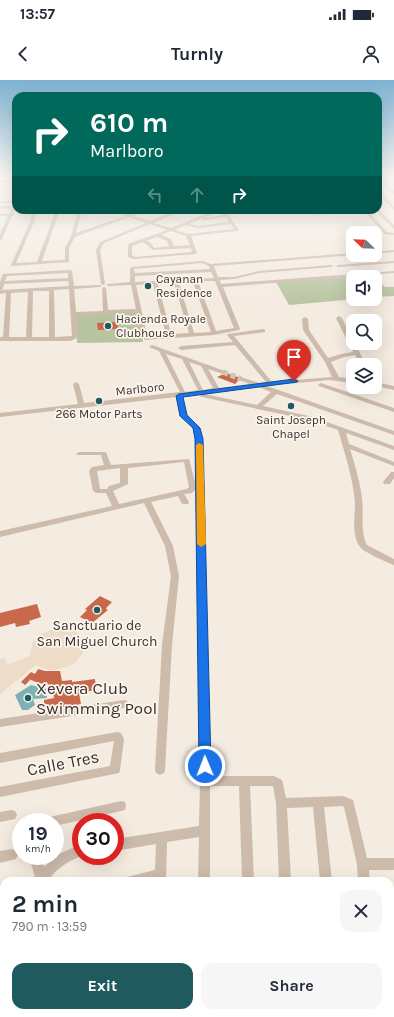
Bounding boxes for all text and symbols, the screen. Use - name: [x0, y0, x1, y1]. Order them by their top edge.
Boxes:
- text: 13:57: [20, 5, 55, 23]
- icon: back: [12, 43, 34, 65]
- text: Turnly: [171, 43, 223, 65]
- icon: person: [360, 43, 382, 65]
- text: 610 m: [90, 106, 168, 139]
- icon: right: [24, 108, 76, 160]
- text: Marlboro: [90, 140, 164, 162]
- icon: left: [144, 184, 166, 206]
- icon: ahead: [186, 184, 208, 206]
- icon: right: [228, 184, 250, 206]
- north arrow: [346, 226, 382, 262]
- map controls: [346, 226, 382, 394]
- button: sound: [346, 270, 382, 306]
- place label: Cayanan Residence: [156, 272, 212, 300]
- marker: Cayanan Residence: [143, 281, 153, 291]
- place label: Hacienda Royale Clubhouse: [116, 312, 206, 340]
- button: search: [346, 314, 382, 350]
- marker: Hacienda Royale Clubhouse: [103, 321, 113, 331]
- pin: [277, 340, 311, 381]
- icon: arrive: [283, 346, 305, 368]
- button: layers: [346, 358, 382, 394]
- street label: Marlboro: [115, 379, 165, 399]
- marker: 266 Motor Parts: [94, 396, 104, 406]
- marker: Saint Joseph Chapel: [286, 401, 296, 411]
- place label: 266 Motor Parts: [56, 407, 142, 421]
- place label: Saint Joseph Chapel: [256, 413, 326, 441]
- marker: Sanctuario de San Miguel Church: [92, 605, 102, 615]
- place label: Sanctuario de San Miguel Church: [36, 617, 158, 650]
- place label: Xevera Club Swimming Pool: [36, 678, 157, 718]
- marker: Xevera Club Swimming Pool: [23, 693, 33, 703]
- position arrow: [184, 745, 226, 787]
- street label: Calle Tres: [25, 746, 101, 780]
- speed limit sign: 30: [72, 813, 124, 865]
- text: 19: [28, 822, 48, 845]
- text: km/h: [25, 843, 51, 855]
- text: 2 min: [12, 890, 78, 918]
- button: close: [340, 890, 382, 932]
- text: 790 m · 13:59: [12, 919, 87, 934]
- button: Exit: [12, 963, 193, 1009]
- button: Share: [201, 963, 382, 1009]

